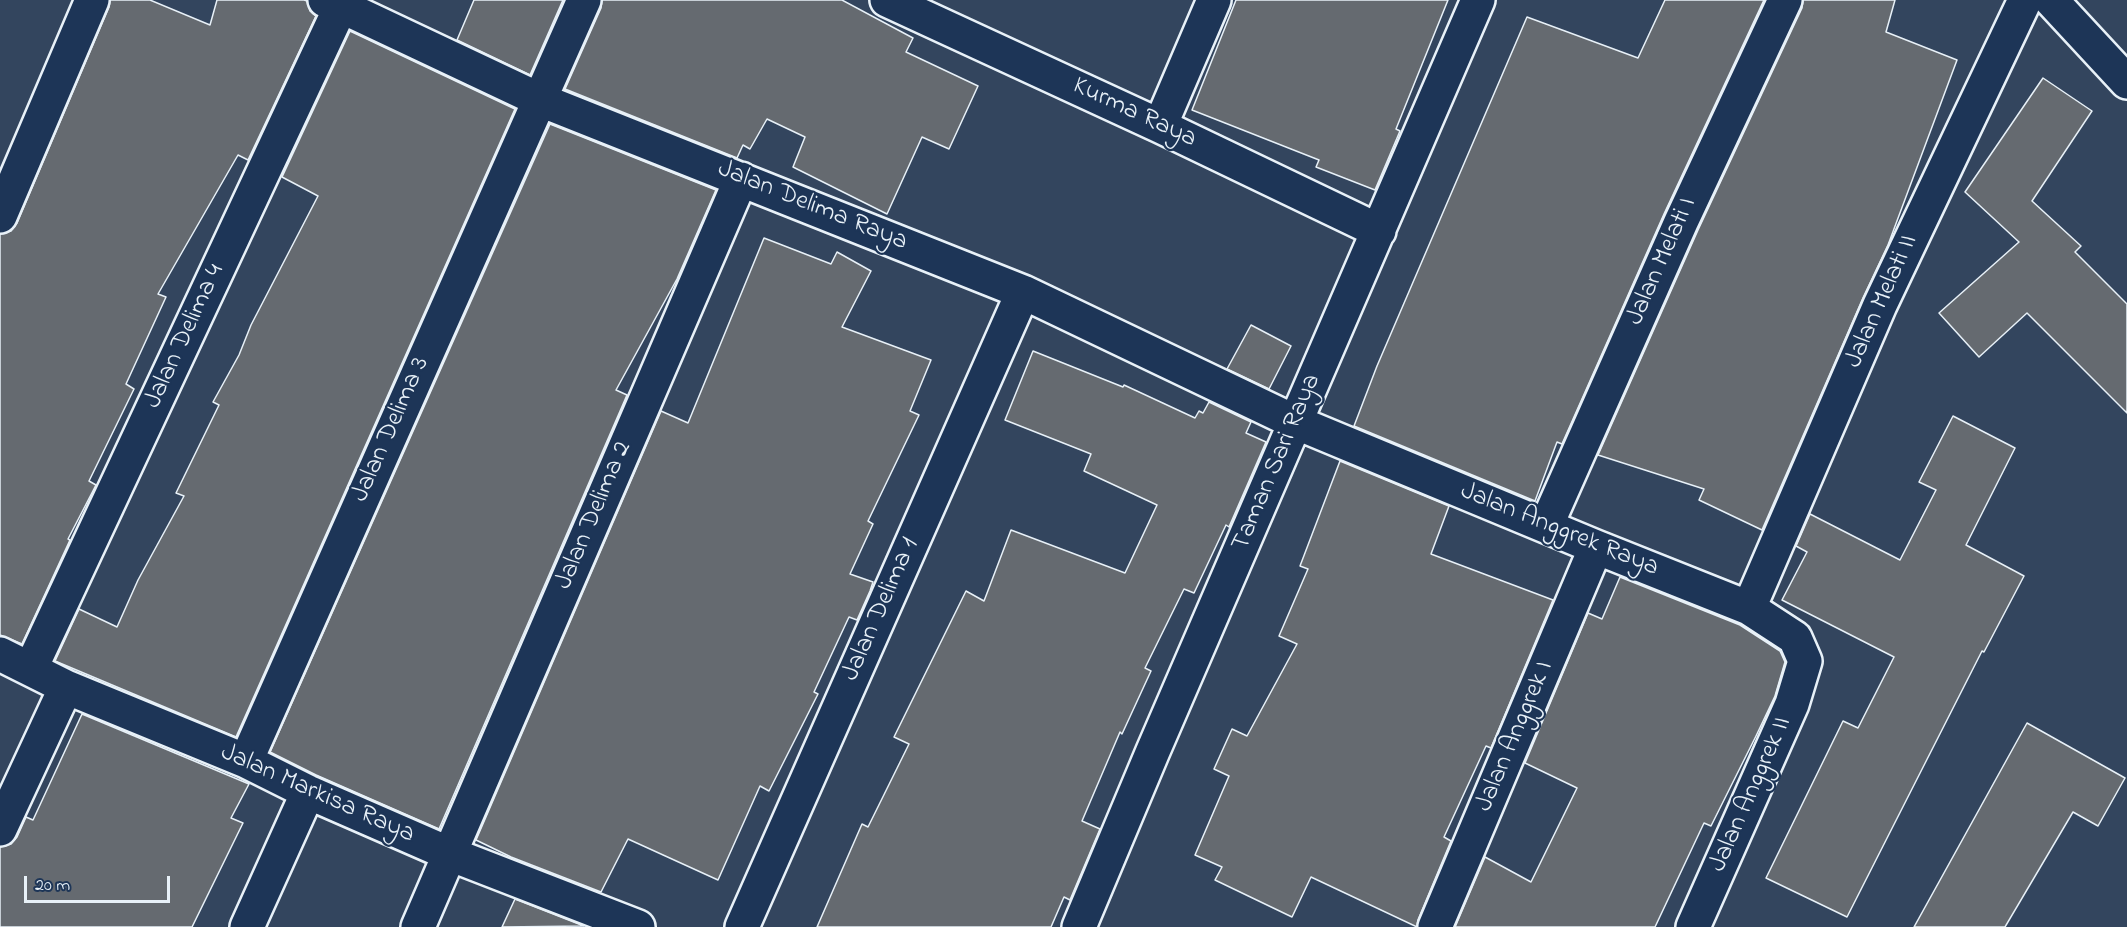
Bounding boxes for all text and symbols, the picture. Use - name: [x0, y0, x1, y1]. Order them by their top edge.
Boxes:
- street label: Kurma Raya: [1067, 72, 1201, 156]
- street label: Jalan Delima Raya: [713, 155, 911, 259]
- street label: Jalan Melati I: [1621, 193, 1705, 331]
- street label: Jalan Melati II: [1840, 231, 1926, 373]
- street label: Jalan Delima 4: [139, 260, 233, 414]
- street label: Jalan Delima 3: [346, 353, 438, 507]
- street label: Taman Sari Raya: [1227, 370, 1329, 556]
- street label: Jalan Delima 2: [550, 437, 640, 595]
- street label: Jalan Anggrek Raya: [1455, 477, 1663, 585]
- street label: Jalan Delima 1: [837, 534, 927, 686]
- street label: Jalan Anggrek I: [1470, 657, 1562, 817]
- street label: Jalan Anggrek II: [1704, 713, 1800, 877]
- street label: Jalan Markisa Raya: [215, 738, 419, 852]
- scale bar: [27, 864, 172, 902]
- text: 20 m: [35, 873, 70, 899]

